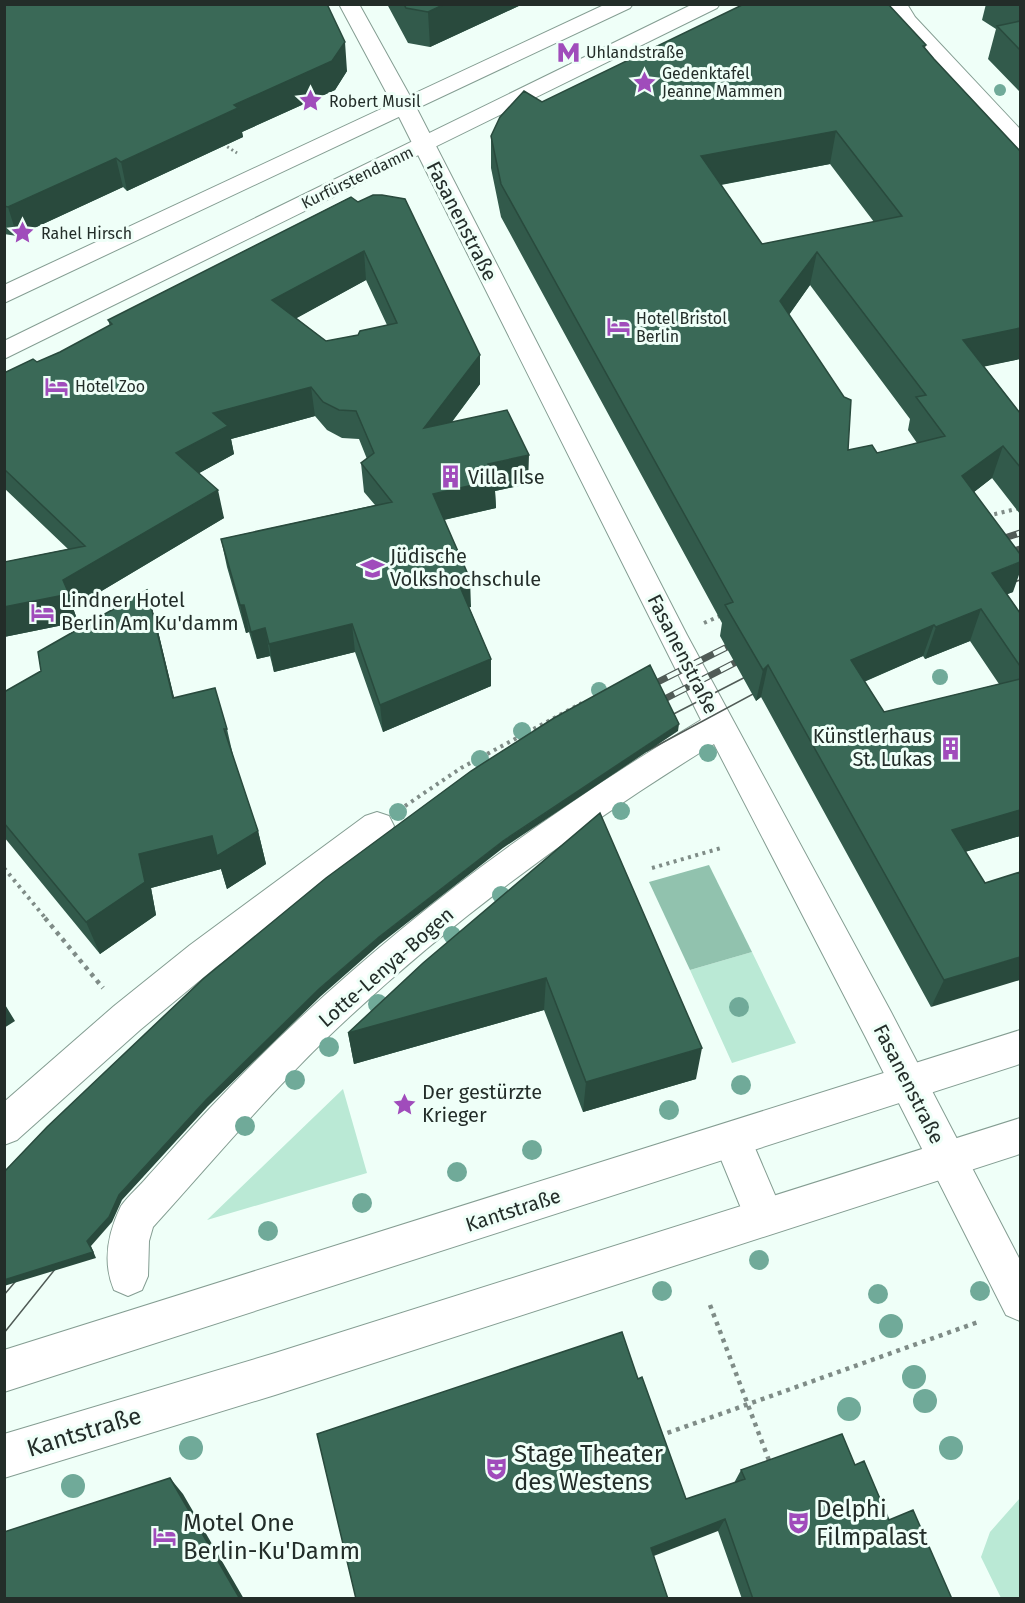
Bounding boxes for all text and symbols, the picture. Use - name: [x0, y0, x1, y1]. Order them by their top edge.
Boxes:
- metro station icon: Uhlandstraße: [555, 39, 581, 65]
- place label: Uhlandstraße: [586, 43, 684, 62]
- place label: Gedenktafel Jeanne Mammen: [662, 64, 783, 101]
- place icon: Gedenktafel Jeanne Mammen: [631, 69, 657, 95]
- place icon: Robert Musil: [298, 88, 324, 114]
- place label: Robert Musil: [329, 92, 421, 111]
- street label: Kurfürstendamm: [298, 142, 416, 213]
- street label: Fasanenstraße: [422, 157, 502, 285]
- place icon: Rahel Hirsch: [10, 220, 36, 246]
- place label: Rahel Hirsch: [41, 224, 132, 243]
- place label: Hotel Bristol Berlin: [636, 309, 727, 346]
- hotel icon: Hotel Bristol Berlin: [605, 314, 631, 340]
- hotel icon: Hotel Zoo: [44, 373, 70, 399]
- place label: Hotel Zoo: [75, 377, 145, 396]
- building icon: Villa Ilse: [437, 464, 463, 490]
- place label: Villa Ilse: [468, 465, 545, 489]
- place label: Jüdische Volkshochschule: [390, 544, 541, 591]
- school or university icon: Jüdische Volkshochschule: [359, 555, 385, 581]
- place label: Lindner Hotel Berlin Am Ku'damm: [61, 588, 239, 635]
- street label: Fasanenstraße: [643, 590, 723, 718]
- hotel icon: Lindner Hotel Berlin Am Ku'damm: [30, 599, 56, 625]
- place label: Künstlerhaus St. Lukas: [813, 724, 932, 771]
- building icon: Künstlerhaus St. Lukas: [937, 735, 963, 761]
- street label: Lotte-Lenya-Bogen: [314, 902, 458, 1032]
- street label: Fasanenstraße: [869, 1020, 949, 1148]
- place label: Der gestürzte Krieger: [422, 1080, 542, 1127]
- place icon: Der gestürzte Krieger: [391, 1091, 417, 1117]
- street label: Kantstraße: [462, 1183, 564, 1237]
- street label: Kantstraße: [23, 1401, 145, 1463]
- place label: Stage Theater des Westens: [514, 1440, 664, 1496]
- theatre icon: Stage Theater des Westens: [483, 1455, 509, 1481]
- place label: Delphi Filmpalast: [816, 1495, 928, 1551]
- place label: Motel One Berlin-Ku'Damm: [183, 1509, 360, 1565]
- theatre icon: Delphi Filmpalast: [785, 1510, 811, 1536]
- hotel icon: Motel One Berlin-Ku'Damm: [152, 1524, 178, 1550]

